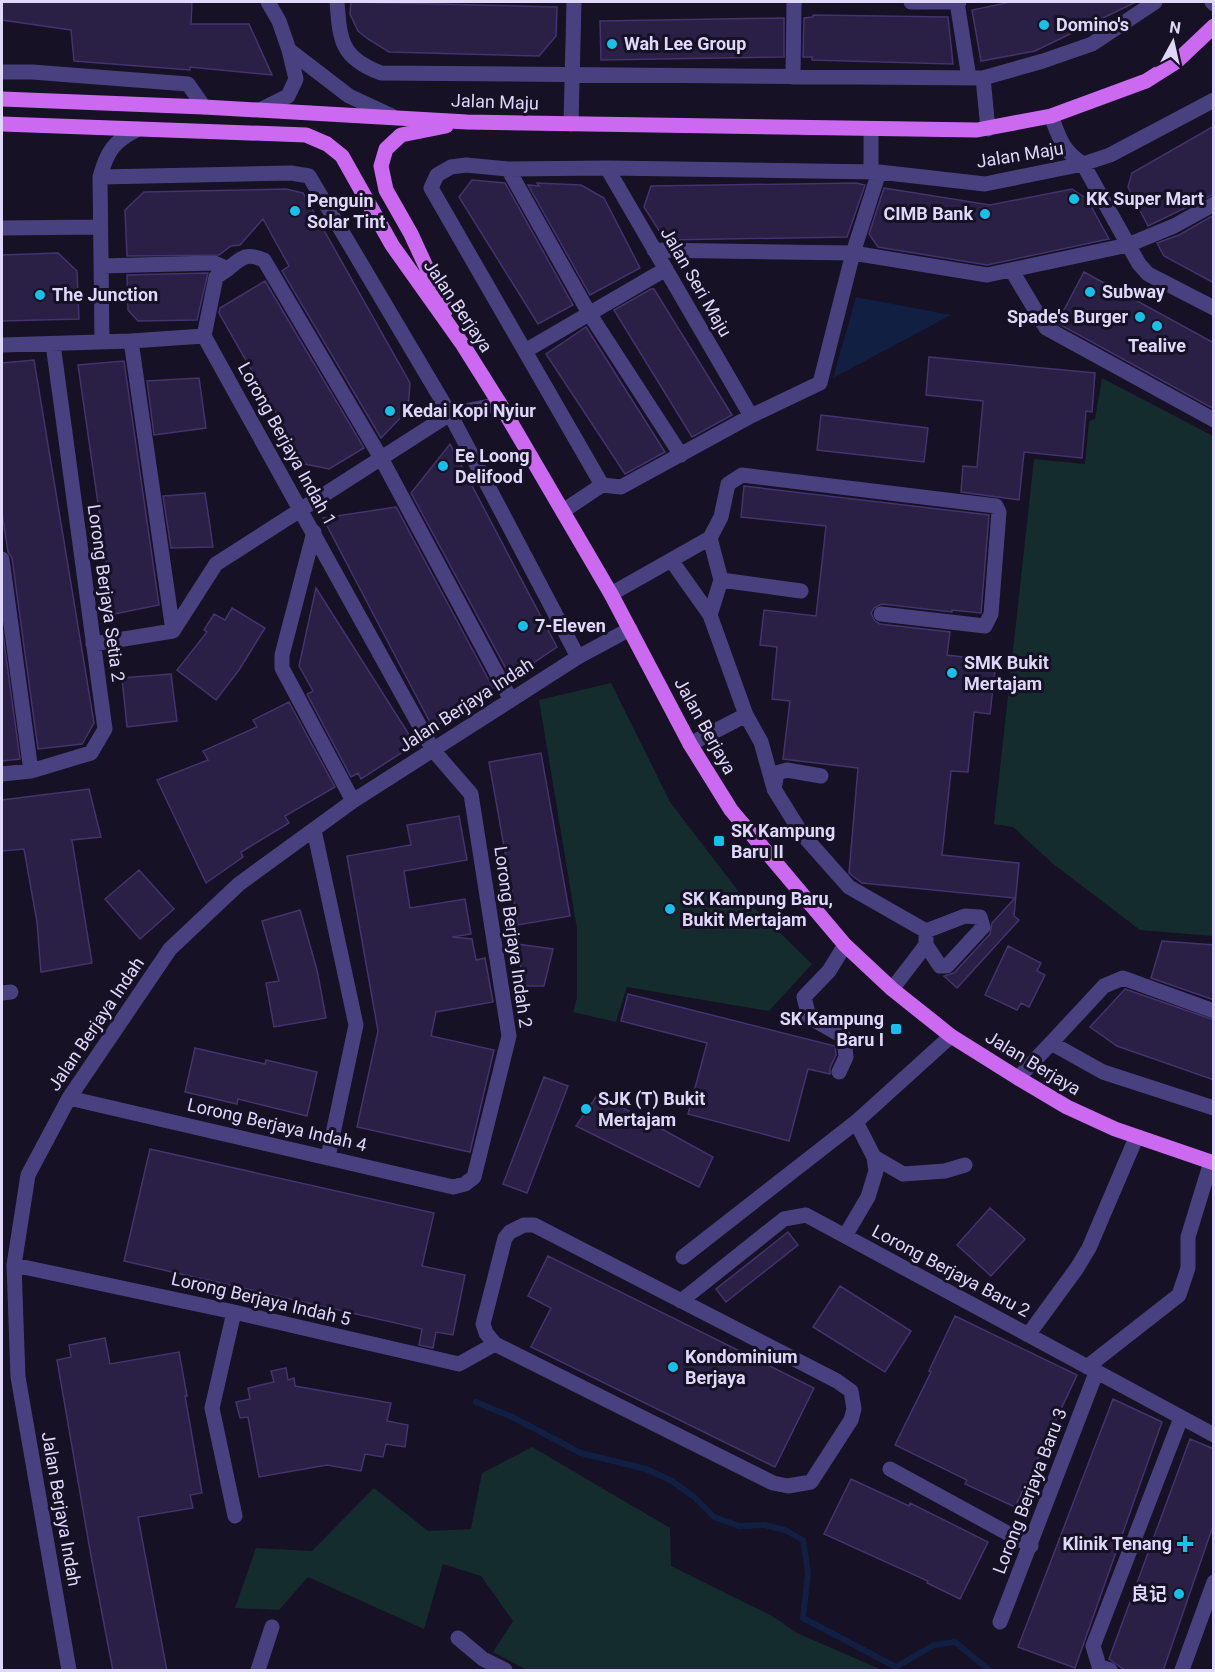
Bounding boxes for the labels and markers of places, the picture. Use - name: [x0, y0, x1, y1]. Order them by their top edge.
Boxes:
- place label: Domino's: [1056, 14, 1129, 35]
- marker: Domino's: [1037, 18, 1051, 32]
- place label: Wah Lee Group: [624, 33, 746, 54]
- marker: Wah Lee Group: [605, 37, 619, 51]
- place label: KK Super Mart: [1086, 188, 1204, 209]
- place label: Penguin Solar Tint: [307, 190, 385, 232]
- marker: KK Super Mart: [1067, 192, 1081, 206]
- place label: CIMB Bank: [883, 203, 973, 224]
- marker: Penguin Solar Tint: [288, 204, 302, 218]
- marker: CIMB Bank: [978, 207, 992, 221]
- place label: Subway: [1102, 281, 1166, 302]
- place label: The Junction: [52, 284, 158, 305]
- marker: Subway: [1083, 285, 1097, 299]
- marker: The Junction: [33, 288, 47, 302]
- place label: Spade's Burger: [1007, 306, 1128, 327]
- marker: Spade's Burger: [1133, 310, 1147, 324]
- marker: Tealive: [1150, 319, 1164, 333]
- place label: Tealive: [1128, 335, 1186, 356]
- place label: Kedai Kopi Nyiur: [402, 400, 536, 421]
- marker: Kedai Kopi Nyiur: [383, 404, 397, 418]
- place label: Ee Loong Delifood: [455, 445, 530, 487]
- marker: Ee Loong Delifood: [436, 459, 450, 473]
- place label: 7-Eleven: [535, 615, 606, 636]
- marker: 7-Eleven: [516, 619, 530, 633]
- place label: SMK Bukit Mertajam: [964, 652, 1049, 694]
- marker: SMK Bukit Mertajam: [945, 666, 959, 680]
- place label: SK Kampung Baru II: [731, 820, 835, 862]
- marker: SK Kampung Baru II: [712, 834, 726, 848]
- place label: SK Kampung Baru, Bukit Mertajam: [682, 888, 833, 930]
- marker: SK Kampung Baru, Bukit Mertajam: [663, 902, 677, 916]
- place label: SK Kampung Baru I: [780, 1008, 884, 1050]
- marker: SK Kampung Baru I: [889, 1022, 903, 1036]
- place label: SJK (T) Bukit Mertajam: [598, 1088, 705, 1130]
- marker: SJK (T) Bukit Mertajam: [579, 1102, 593, 1116]
- place label: Kondominium Berjaya: [685, 1346, 798, 1388]
- marker: Kondominium Berjaya: [666, 1360, 680, 1374]
- place label: Klinik Tenang: [1062, 1533, 1172, 1554]
- marker: Klinik Tenang: [1176, 1535, 1194, 1553]
- place label: 良记: [1131, 1583, 1167, 1604]
- marker: 良记: [1172, 1587, 1186, 1601]

